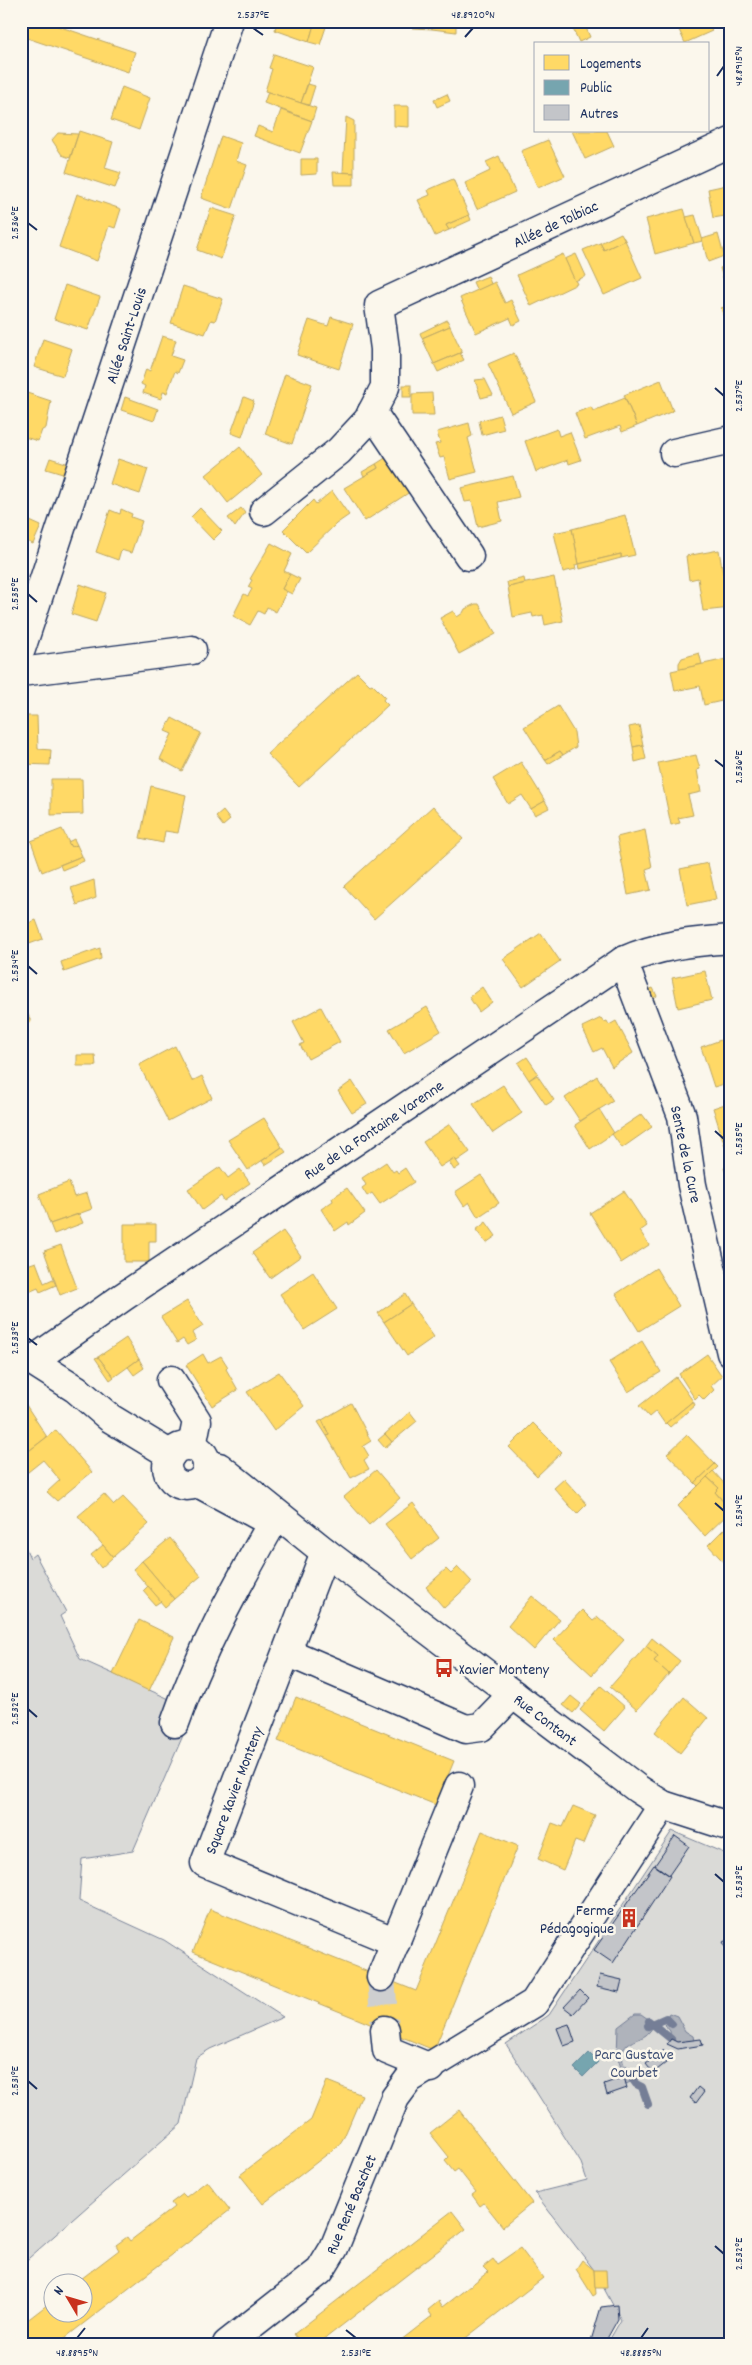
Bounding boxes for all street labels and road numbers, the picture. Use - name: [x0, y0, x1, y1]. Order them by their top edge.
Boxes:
- street label: Allée de Tolbiac: [510, 195, 603, 255]
- street label: Allée Saint-Louis: [101, 284, 154, 387]
- street label: Rue de la Fontaine Varenne: [300, 1075, 449, 1187]
- street label: Sente de la Cure: [663, 1104, 706, 1205]
- street label: Rue Contant: [508, 1689, 581, 1753]
- street label: Square Xavier Monteny: [200, 1723, 271, 1858]
- street label: Rue René Baschet: [321, 2151, 384, 2259]

